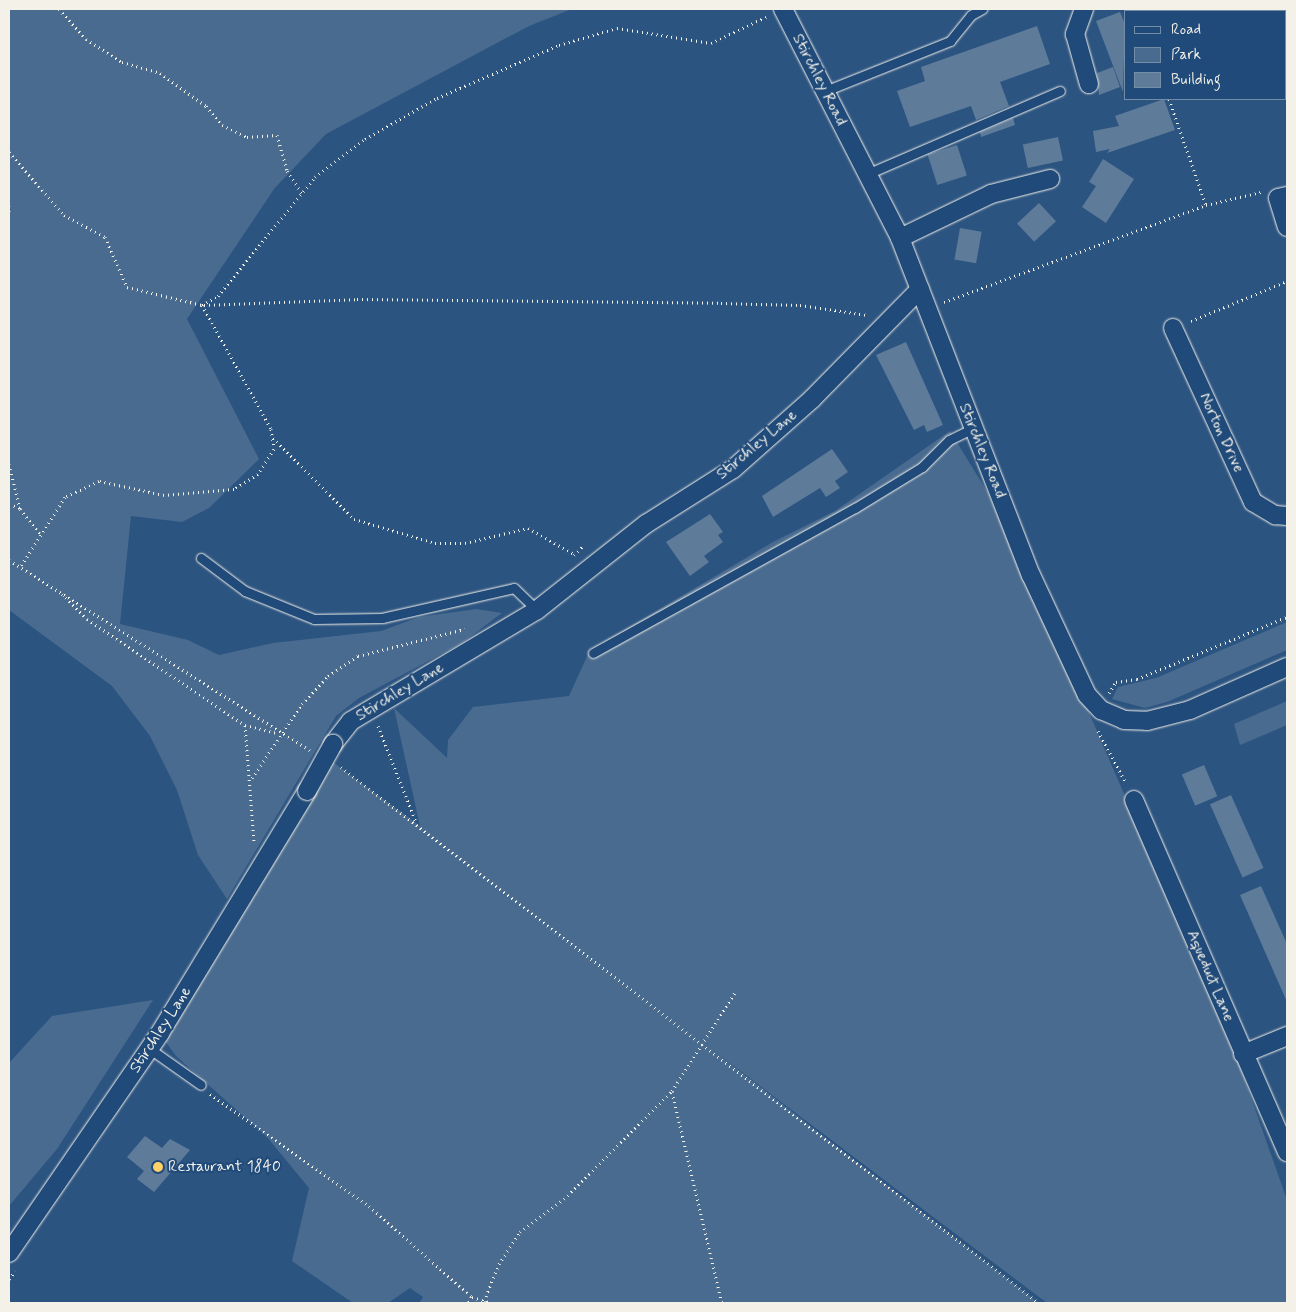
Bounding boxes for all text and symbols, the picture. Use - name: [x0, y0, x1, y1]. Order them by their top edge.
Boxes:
- legend: [1124, 10, 1286, 100]
- text: Road: [1171, 20, 1201, 40]
- street label: Stirchley Road: [788, 32, 850, 128]
- text: Park: [1171, 45, 1201, 65]
- text: Building: [1171, 70, 1221, 90]
- street label: Norton Drive: [1194, 391, 1248, 475]
- street label: Stirchley Road: [955, 402, 1009, 500]
- street label: Stirchley Lane: [712, 405, 802, 485]
- street label: Stirchley Lane: [352, 658, 448, 726]
- street label: Aqueduct Lane: [1182, 927, 1238, 1025]
- street label: Stirchley Lane: [126, 983, 196, 1077]
- place label: Restaurant 1840: [168, 1157, 281, 1177]
- marker: Restaurant 1840: [152, 1161, 164, 1173]

